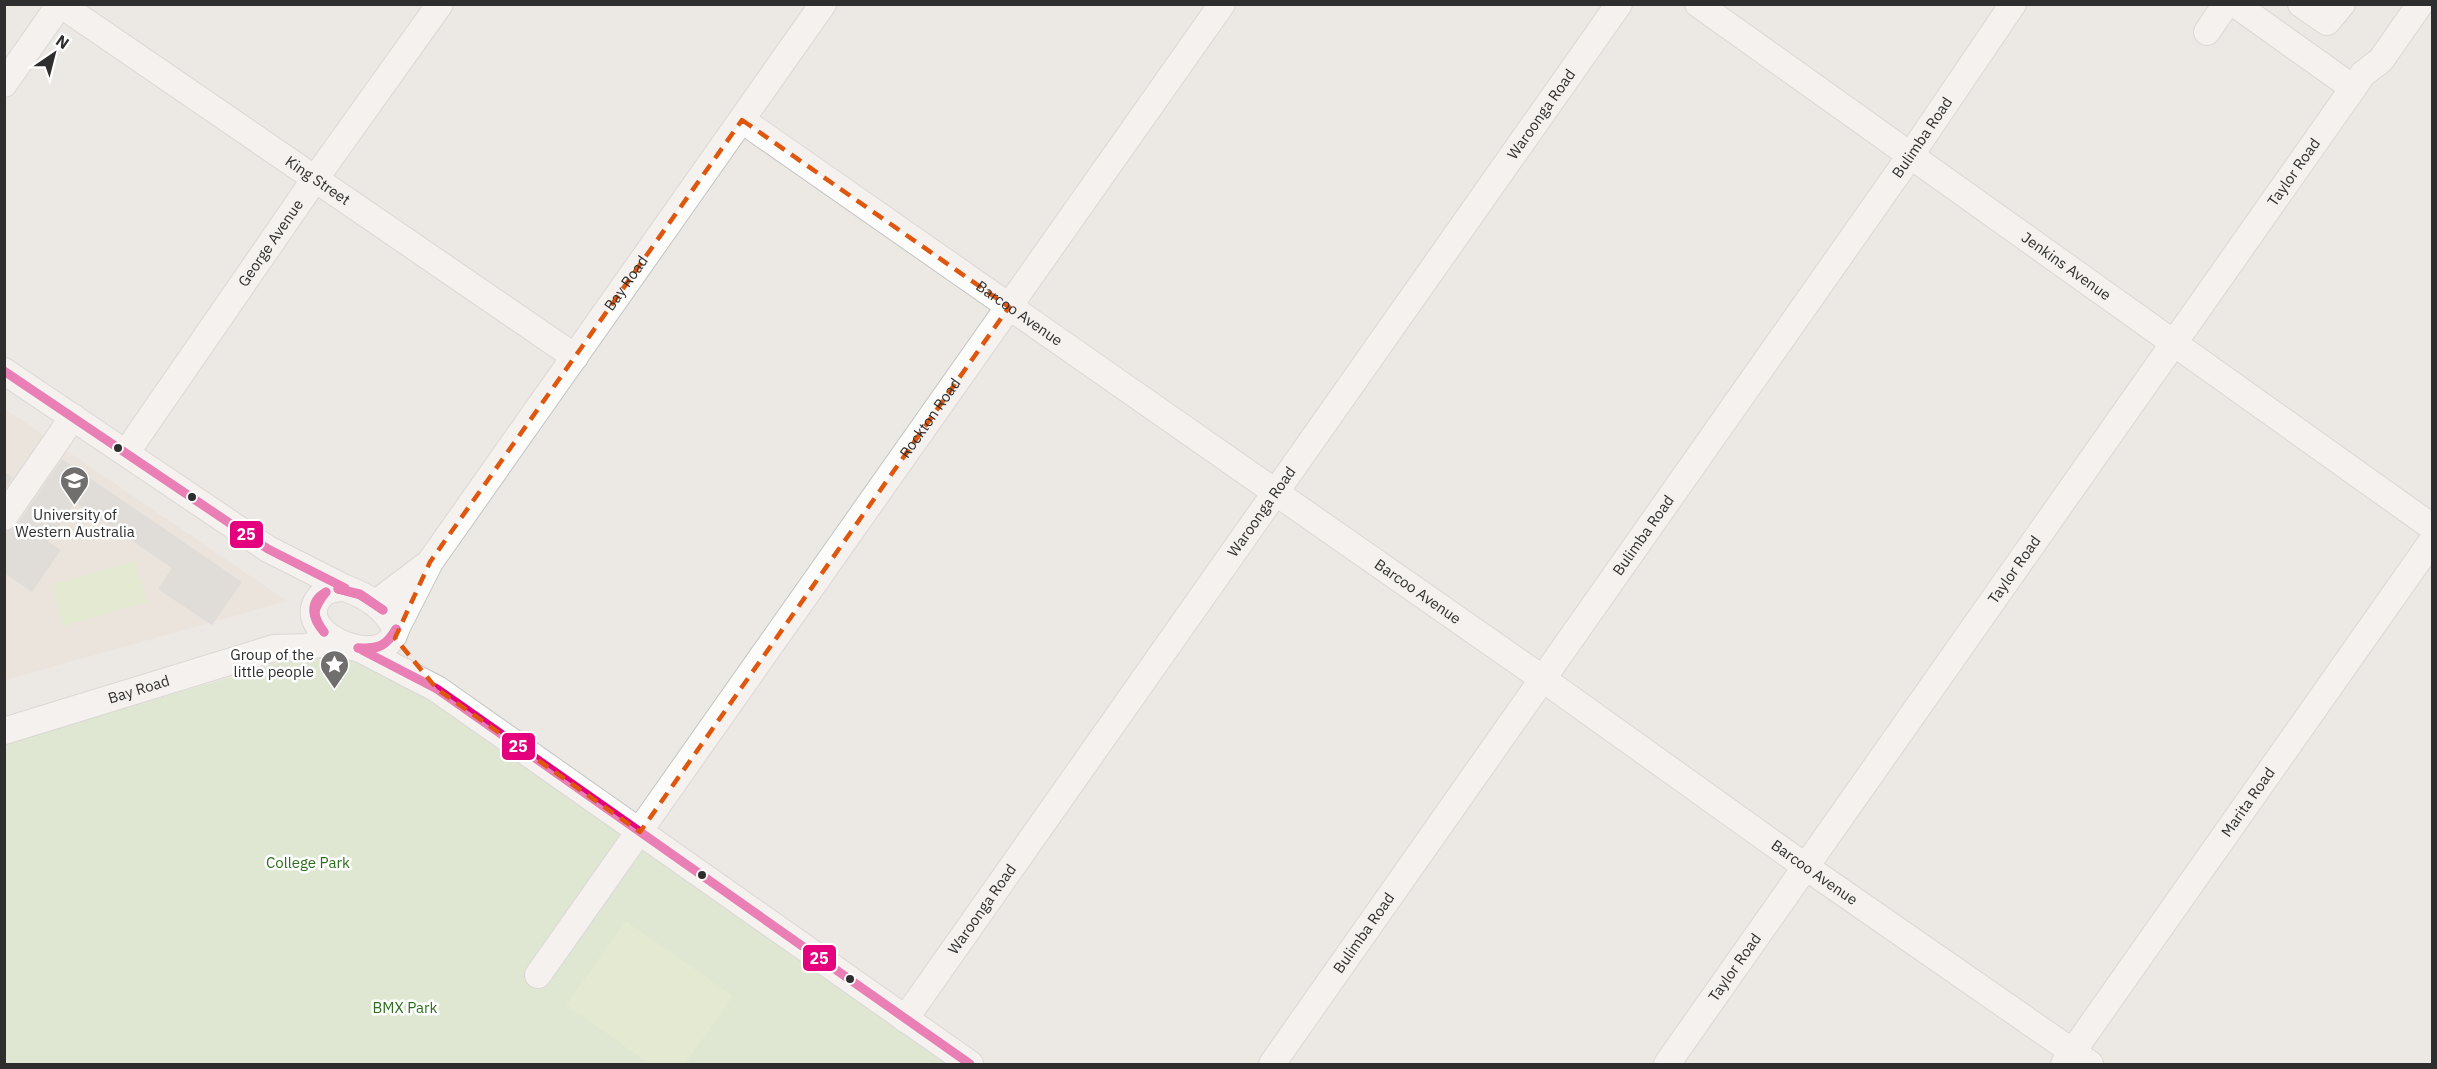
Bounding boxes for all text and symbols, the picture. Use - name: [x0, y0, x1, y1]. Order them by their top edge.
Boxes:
- north arrow: [24, 24, 84, 84]
- text: N: [52, 30, 73, 53]
- street label: Waroonga Road: [1503, 65, 1579, 163]
- street label: Bulimba Road: [1888, 93, 1956, 181]
- street label: Taylor Road: [2263, 134, 2324, 210]
- street label: King Street: [282, 151, 354, 209]
- street label: George Avenue: [234, 195, 307, 290]
- street label: Jenkins Avenue: [2018, 227, 2115, 304]
- street label: Bay Road: [600, 252, 652, 314]
- street label: Barcoo Avenue: [973, 276, 1066, 350]
- street label: Rockton Road: [895, 374, 964, 462]
- unlabelled marker: [112, 442, 124, 454]
- street label: Waroonga Road: [1223, 463, 1300, 560]
- school or university icon: University of Western Australia: [59, 464, 91, 506]
- unlabelled marker: [186, 491, 198, 503]
- street label: Bulimba Road: [1608, 491, 1678, 579]
- place label: University of Western Australia: [15, 505, 135, 541]
- line badge: 25: [229, 520, 264, 549]
- text: 25: [236, 524, 256, 544]
- street label: Taylor Road: [1983, 532, 2044, 607]
- street label: Barcoo Avenue: [1371, 554, 1465, 628]
- place label: Group of the little people: [230, 645, 314, 681]
- place icon: Group of the little people: [319, 648, 351, 690]
- street label: Bay Road: [106, 671, 172, 707]
- line badge: 25: [501, 732, 536, 761]
- text: 25: [508, 736, 528, 756]
- street label: Marita Road: [2217, 763, 2279, 841]
- street label: Barcoo Avenue: [1768, 835, 1861, 909]
- park label: College Park: [266, 853, 350, 872]
- street label: Waroonga Road: [943, 860, 1020, 958]
- unlabelled marker: [696, 869, 708, 881]
- street label: Bulimba Road: [1329, 889, 1398, 977]
- street label: Taylor Road: [1704, 929, 1765, 1005]
- line badge: 25: [802, 944, 837, 972]
- text: 25: [809, 948, 829, 968]
- unlabelled marker: [844, 973, 856, 985]
- park label: BMX Park: [372, 998, 438, 1017]

